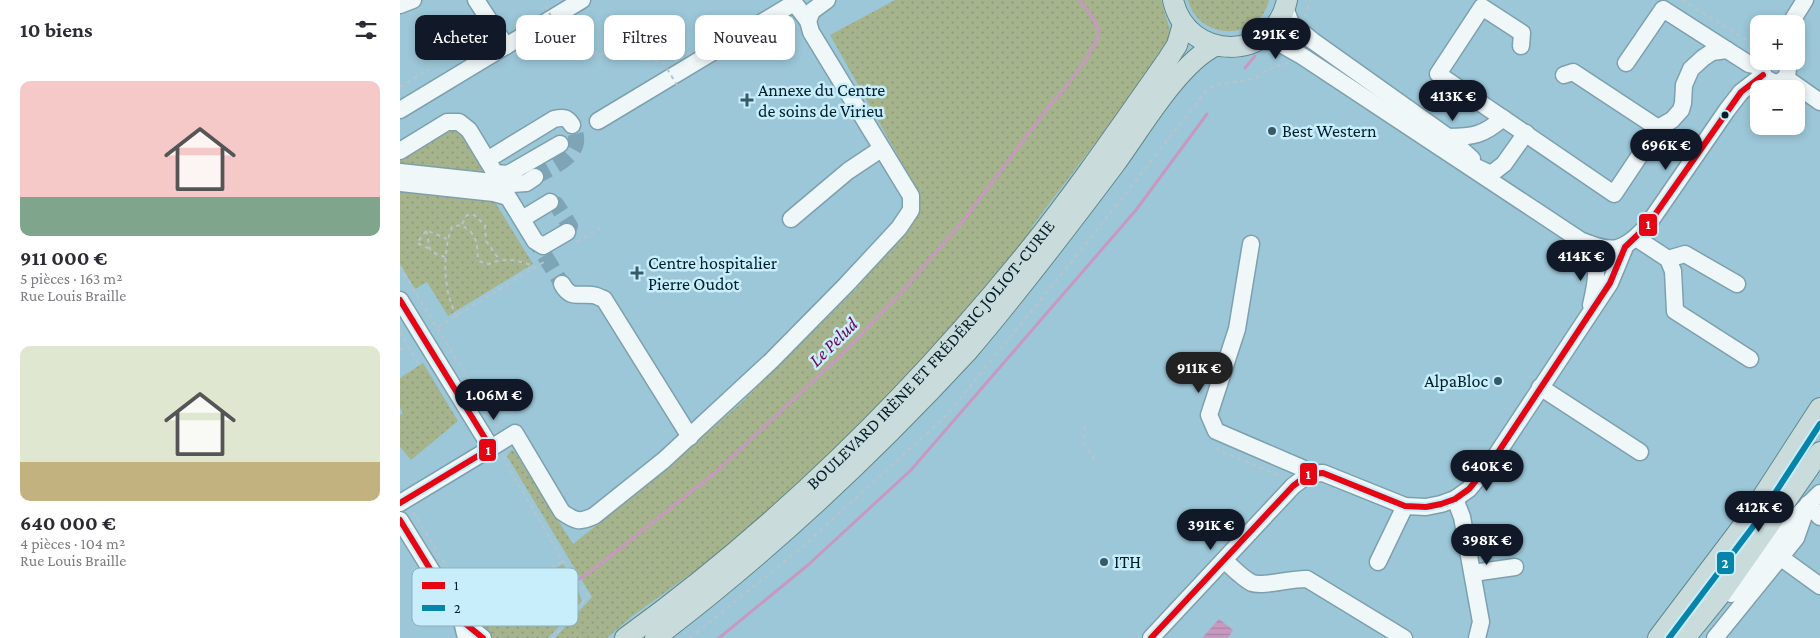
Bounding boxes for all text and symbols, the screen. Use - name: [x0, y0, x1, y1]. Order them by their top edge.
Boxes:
- chip: Acheter: [415, 15, 506, 60]
- chip: Louer: [516, 15, 594, 60]
- chip: Filtres: [604, 15, 685, 60]
- chip: Nouveau: [695, 15, 795, 60]
- map controls: [1750, 15, 1805, 135]
- button: +: [1750, 15, 1805, 70]
- icon: filters: [352, 16, 380, 44]
- text: 10 biens: [20, 18, 93, 42]
- pin: 291K €: [1235, 18, 1317, 60]
- text: 291K €: [1253, 25, 1299, 42]
- place label: Annexe du Centre de soins de Virieu: [758, 80, 885, 121]
- pin: 413K €: [1412, 80, 1494, 122]
- button: −: [1750, 80, 1805, 135]
- text: 413K €: [1430, 87, 1476, 104]
- marker: Annexe du Centre de soins de Virieu: [740, 93, 754, 107]
- unlabelled marker: [1720, 110, 1730, 120]
- icon: home: [155, 114, 245, 204]
- place label: Best Western: [1282, 121, 1377, 141]
- marker: Best Western: [1266, 125, 1278, 137]
- pin: 696K €: [1625, 128, 1707, 171]
- text: 696K €: [1641, 136, 1691, 153]
- line badge: 1: [1638, 213, 1658, 237]
- street label: BOULEVARD IRÈNE ET FRÉDÉRIC JOLIOT-CURIE: [803, 216, 1059, 493]
- text: 1: [1645, 216, 1651, 232]
- pin: 414K €: [1540, 240, 1622, 282]
- text: 911 000 €: [20, 246, 107, 270]
- text: 414K €: [1557, 247, 1605, 264]
- place label: Centre hospitalier Pierre Oudot: [648, 253, 778, 294]
- marker: Centre hospitalier Pierre Oudot: [630, 266, 644, 280]
- text: 5 pièces · 163 m²: [20, 270, 122, 287]
- text: Rue Louis Braille: [20, 287, 126, 304]
- water label: Le Pelud: [804, 313, 862, 371]
- pin: 911K €: [1158, 352, 1240, 394]
- text: 911K €: [1177, 359, 1221, 376]
- place label: AlpaBloc: [1424, 371, 1489, 391]
- marker: AlpaBloc: [1492, 375, 1504, 387]
- pin: 1.06M €: [448, 378, 540, 421]
- icon: home: [155, 379, 245, 469]
- text: 1.06M €: [466, 386, 522, 403]
- line badge: 1: [478, 438, 497, 462]
- text: 1: [485, 442, 491, 458]
- pin: 640K €: [1446, 450, 1528, 492]
- text: 640K €: [1462, 457, 1512, 474]
- line badge: 1: [1299, 462, 1318, 486]
- text: 1: [1305, 466, 1311, 482]
- pin: 412K €: [1718, 490, 1800, 533]
- text: 412K €: [1736, 498, 1782, 515]
- pin: 391K €: [1170, 508, 1252, 551]
- text: 640 000 €: [20, 511, 116, 535]
- text: 391K €: [1188, 516, 1234, 533]
- pin: 398K €: [1446, 524, 1528, 566]
- text: 398K €: [1462, 531, 1512, 548]
- text: 4 pièces · 104 m²: [20, 535, 125, 552]
- line badge: 2: [1716, 551, 1735, 575]
- text: Rue Louis Braille: [20, 552, 126, 569]
- place label: ITH: [1114, 552, 1141, 572]
- text: 2: [1721, 555, 1729, 571]
- marker: ITH: [1098, 556, 1110, 568]
- legend: [412, 568, 578, 626]
- text: 1: [454, 577, 459, 593]
- text: 2: [454, 600, 461, 616]

